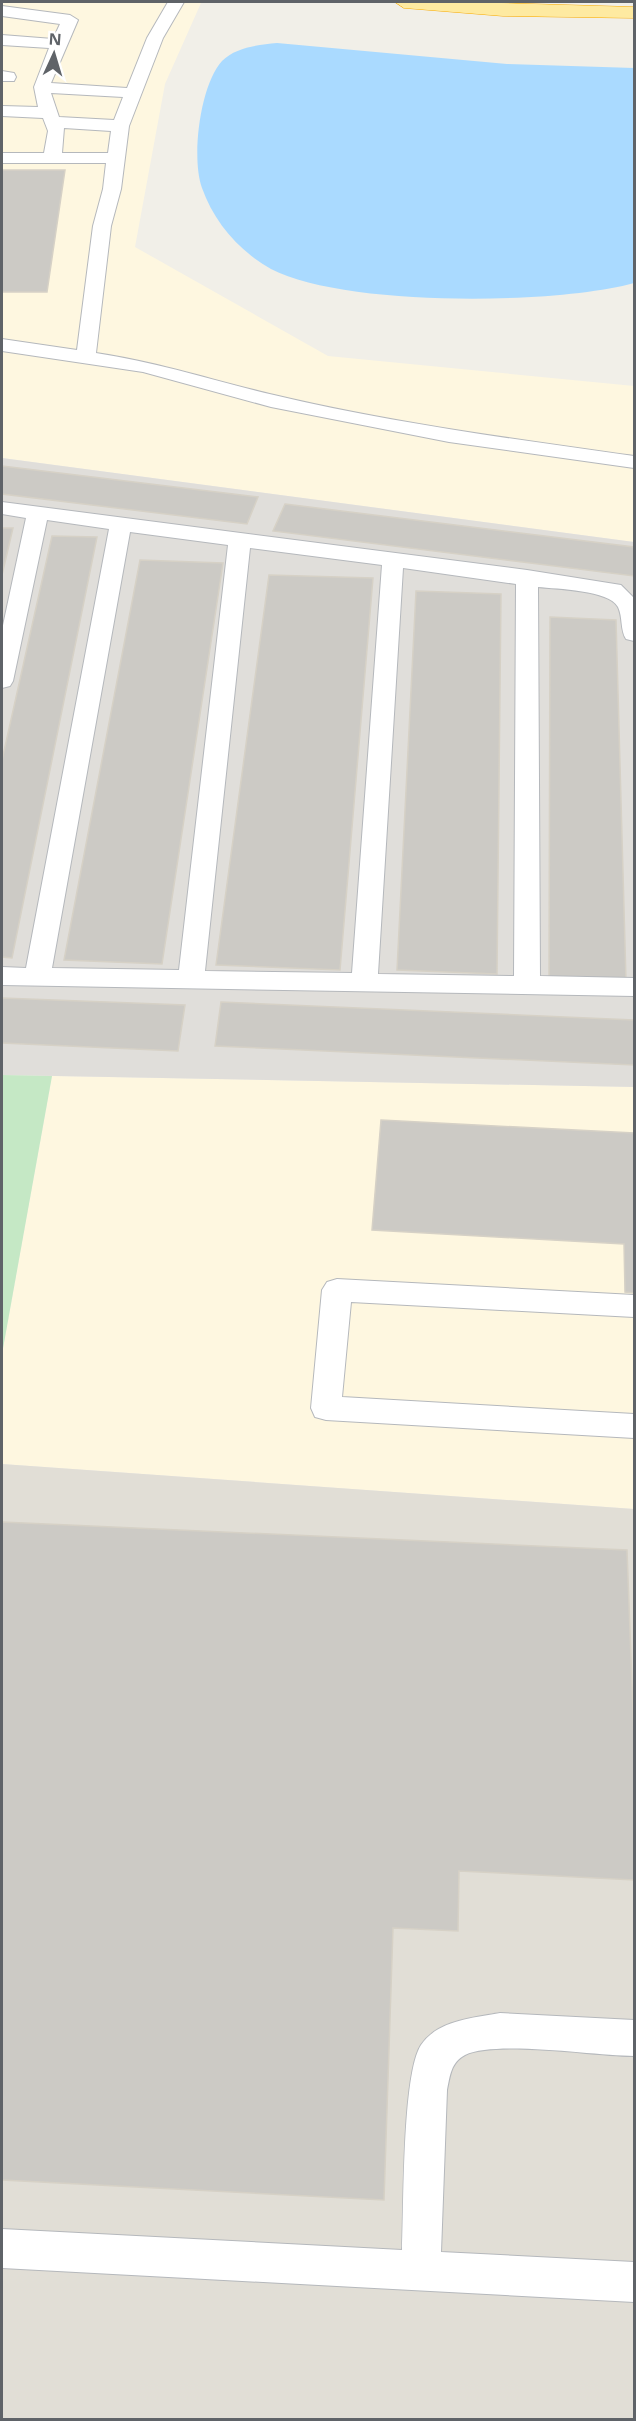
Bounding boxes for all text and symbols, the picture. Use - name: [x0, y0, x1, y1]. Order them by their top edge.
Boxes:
- north arrow: [24, 24, 84, 84]
- text: N: [48, 28, 62, 50]

